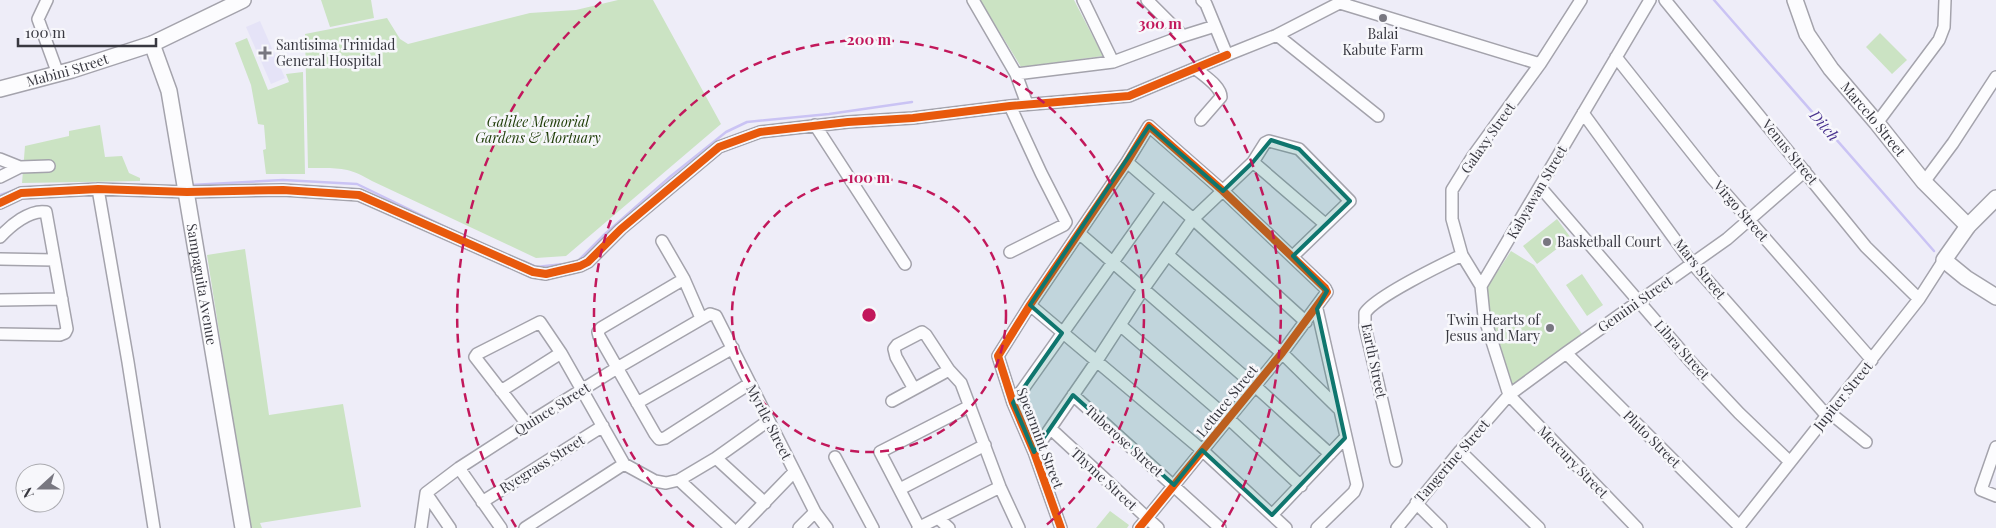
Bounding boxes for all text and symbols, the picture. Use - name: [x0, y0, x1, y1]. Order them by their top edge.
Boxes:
- marker: Balai Kabute Farm: [1377, 12, 1389, 24]
- text: 300 m: [1138, 13, 1182, 33]
- scale bar: [18, 15, 155, 47]
- text: 100 m: [25, 22, 66, 42]
- place label: Balai Kabute Farm: [1342, 24, 1424, 59]
- text: 200 m: [847, 29, 892, 49]
- place label: Santisima Trinidad General Hospital: [276, 35, 395, 70]
- marker: Santisima Trinidad General Hospital: [258, 46, 272, 60]
- street label: Mabini Street: [24, 48, 112, 91]
- street label: Marcelo Street: [1837, 77, 1911, 161]
- street label: Galaxy Street: [1456, 98, 1520, 177]
- water label: Ditch: [1805, 105, 1844, 145]
- park label: Galilee Memorial Gardens & Mortuary: [475, 112, 601, 147]
- street label: Venus Street: [1758, 114, 1823, 189]
- street label: Kabyawan Street: [1502, 141, 1572, 242]
- text: 100 m: [848, 167, 891, 187]
- street label: Virgo Street: [1709, 175, 1774, 246]
- street label: Sampaguita Avenue: [183, 222, 222, 346]
- place label: Basketball Court: [1557, 232, 1662, 251]
- street label: Mars Street: [1670, 234, 1731, 304]
- marker: Basketball Court: [1541, 236, 1553, 248]
- street label: Gemini Street: [1594, 270, 1677, 336]
- centre of rings: [860, 306, 878, 324]
- place label: Twin Hearts of Jesus and Mary: [1444, 310, 1541, 345]
- street label: Libra Street: [1650, 316, 1715, 384]
- street label: Earth Street: [1357, 322, 1392, 401]
- marker: Twin Hearts of Jesus and Mary: [1544, 322, 1556, 334]
- street label: Jupiter Street: [1808, 356, 1877, 435]
- street label: Lettuce Street: [1192, 360, 1262, 441]
- street label: Quince Street: [510, 377, 594, 439]
- street label: Myrtle Street: [742, 381, 797, 464]
- street label: Spearmint Street: [1012, 385, 1069, 492]
- street label: Tuberose Street: [1081, 400, 1168, 481]
- street label: Pluto Street: [1620, 406, 1686, 472]
- street label: Tangerine Street: [1410, 414, 1494, 506]
- street label: Mercury Street: [1534, 421, 1614, 503]
- street label: Ryegrass Street: [496, 429, 589, 497]
- street label: Thyme Street: [1067, 443, 1142, 515]
- north arrow: [15, 463, 65, 513]
- text: N: [17, 485, 38, 501]

